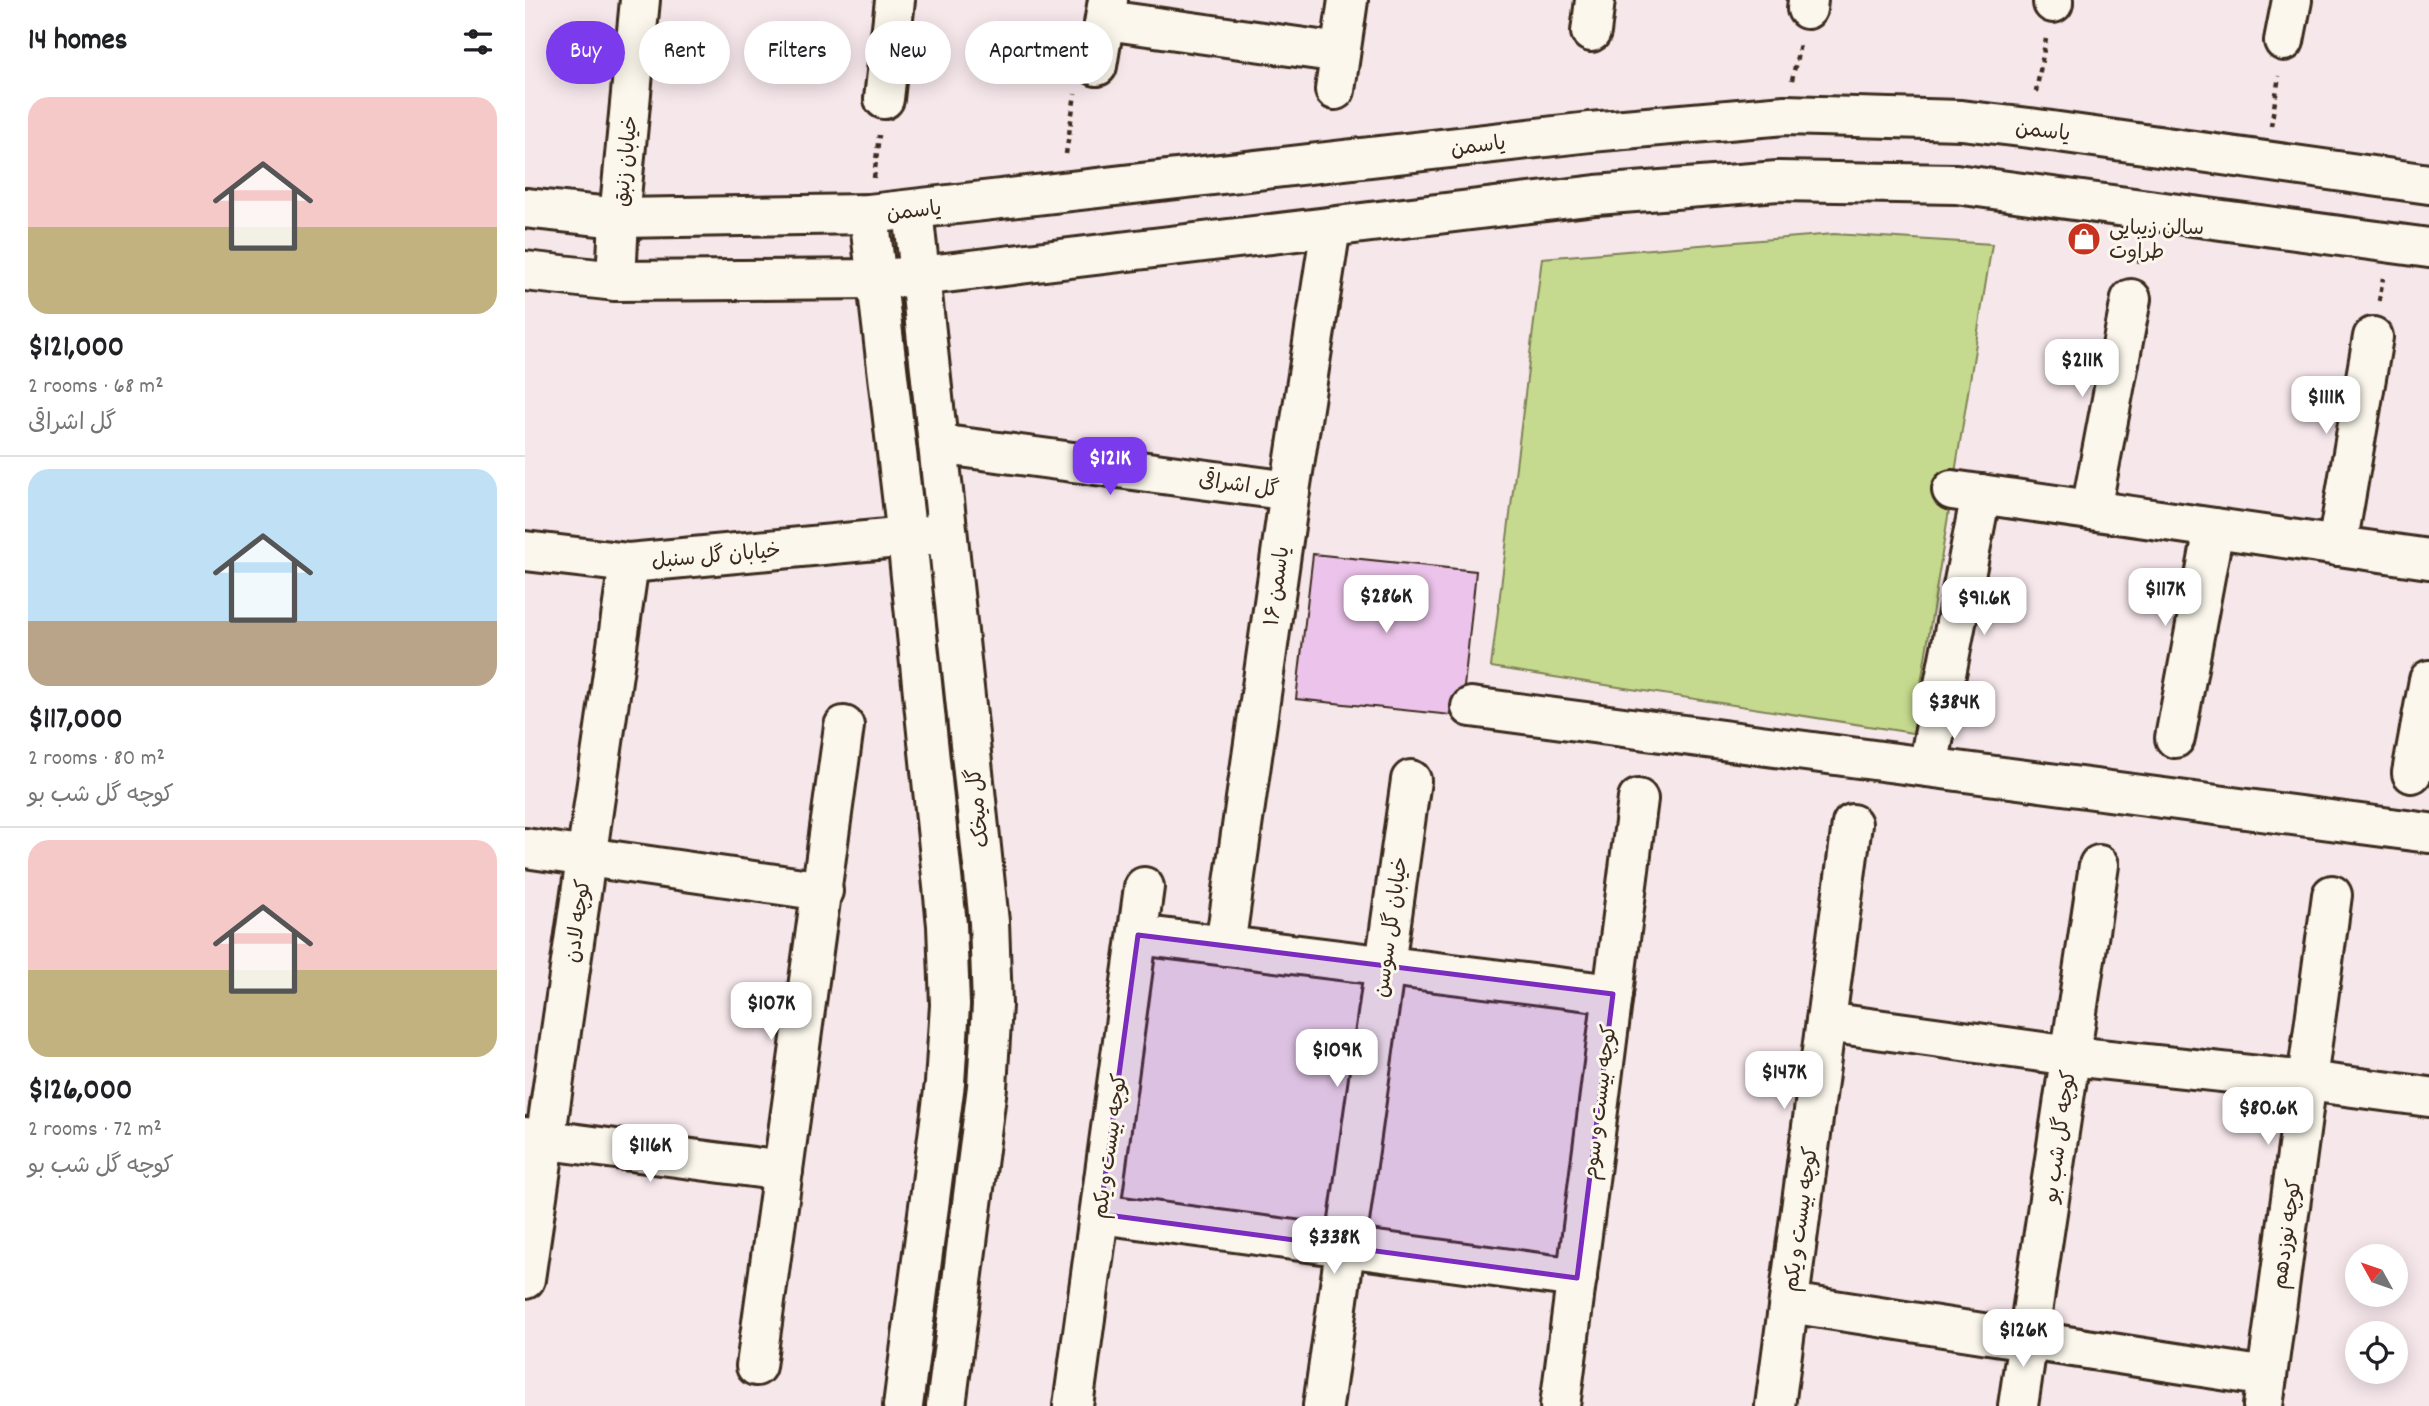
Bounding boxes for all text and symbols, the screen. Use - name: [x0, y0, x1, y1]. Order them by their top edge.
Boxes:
- text: 14 homes: [28, 21, 127, 64]
- chip: Buy: [546, 21, 625, 84]
- chip: Rent: [639, 21, 730, 84]
- chip: Filters: [744, 21, 851, 84]
- chip: New: [865, 21, 951, 84]
- chip: Apartment: [965, 21, 1113, 84]
- icon: filters: [459, 23, 497, 61]
- street label: خیابان زنبق: [608, 114, 648, 208]
- street label: یاسمن: [2013, 115, 2072, 151]
- street label: یاسمن: [1449, 130, 1508, 166]
- icon: home: [200, 143, 326, 269]
- street label: یاسمن: [885, 195, 943, 231]
- place label: سالن زیبایی طراوت: [2109, 215, 2204, 269]
- shop icon: سالن زیبایی طراوت: [2065, 220, 2103, 258]
- text: $121,000: [28, 328, 124, 371]
- pin: $211K: [2033, 340, 2131, 399]
- text: $211K: [2061, 345, 2103, 378]
- text: 2 rooms · 68 m²: [28, 371, 164, 404]
- pin: $111K: [2277, 376, 2375, 436]
- text: $111K: [2307, 382, 2345, 415]
- text: گل اشراقی: [28, 408, 116, 441]
- pin: $121K: [1061, 438, 1159, 497]
- text: $121K: [1089, 443, 1131, 476]
- street label: گل اشراقی: [1197, 466, 1281, 507]
- icon: home: [200, 515, 326, 641]
- street label: خیابان گل سنبل: [650, 537, 782, 579]
- street label: یاسمن ۱۶: [1259, 545, 1299, 628]
- pin: $117K: [2116, 568, 2214, 628]
- text: $117K: [2144, 574, 2186, 607]
- pin: $286K: [1337, 576, 1435, 635]
- pin: $91.6K: [1927, 578, 2041, 637]
- text: $286K: [1360, 581, 1412, 614]
- text: $91.6K: [1958, 583, 2010, 616]
- pin: $384K: [1905, 682, 2003, 741]
- text: $384K: [1928, 687, 1980, 720]
- text: $117,000: [28, 700, 123, 743]
- text: 2 rooms · 80 m²: [28, 743, 165, 776]
- street label: گل میخک: [961, 766, 999, 849]
- text: کوچه گل شب بو: [28, 780, 174, 813]
- street label: خیابان گل سوسن: [1368, 855, 1418, 1000]
- street label: کوچه لادن: [559, 878, 601, 965]
- icon: home: [200, 886, 326, 1012]
- pin: $107K: [722, 982, 820, 1042]
- text: $107K: [747, 988, 795, 1021]
- street label: کوچه بیست و سوم: [1578, 1023, 1626, 1182]
- pin: $109K: [1288, 1030, 1386, 1089]
- text: $109K: [1312, 1035, 1362, 1068]
- pin: $147K: [1735, 1052, 1833, 1111]
- text: $147K: [1761, 1057, 1807, 1090]
- street label: کوچه گل شب بو: [2038, 1068, 2086, 1206]
- text: $126,000: [28, 1071, 132, 1114]
- street label: کوچه بیست و یکم: [1087, 1072, 1137, 1221]
- pin: $80.6K: [2211, 1088, 2325, 1147]
- text: $80.6K: [2238, 1093, 2298, 1126]
- text: 2 rooms · 72 m²: [28, 1114, 162, 1147]
- pin: $116K: [601, 1124, 699, 1184]
- text: $116K: [628, 1130, 672, 1163]
- street label: کوچه بیست و یکم: [1778, 1145, 1828, 1294]
- text: کوچه گل شب بو: [28, 1151, 174, 1184]
- street label: کوچه نوزدهم: [2266, 1178, 2312, 1291]
- pin: $338K: [1285, 1216, 1383, 1276]
- text: $338K: [1308, 1222, 1360, 1255]
- north arrow: [2345, 1244, 2408, 1307]
- map controls: [2345, 1244, 2408, 1384]
- pin: $126K: [1974, 1310, 2072, 1369]
- text: $126K: [1999, 1315, 2047, 1348]
- button: locate: [2345, 1321, 2408, 1384]

